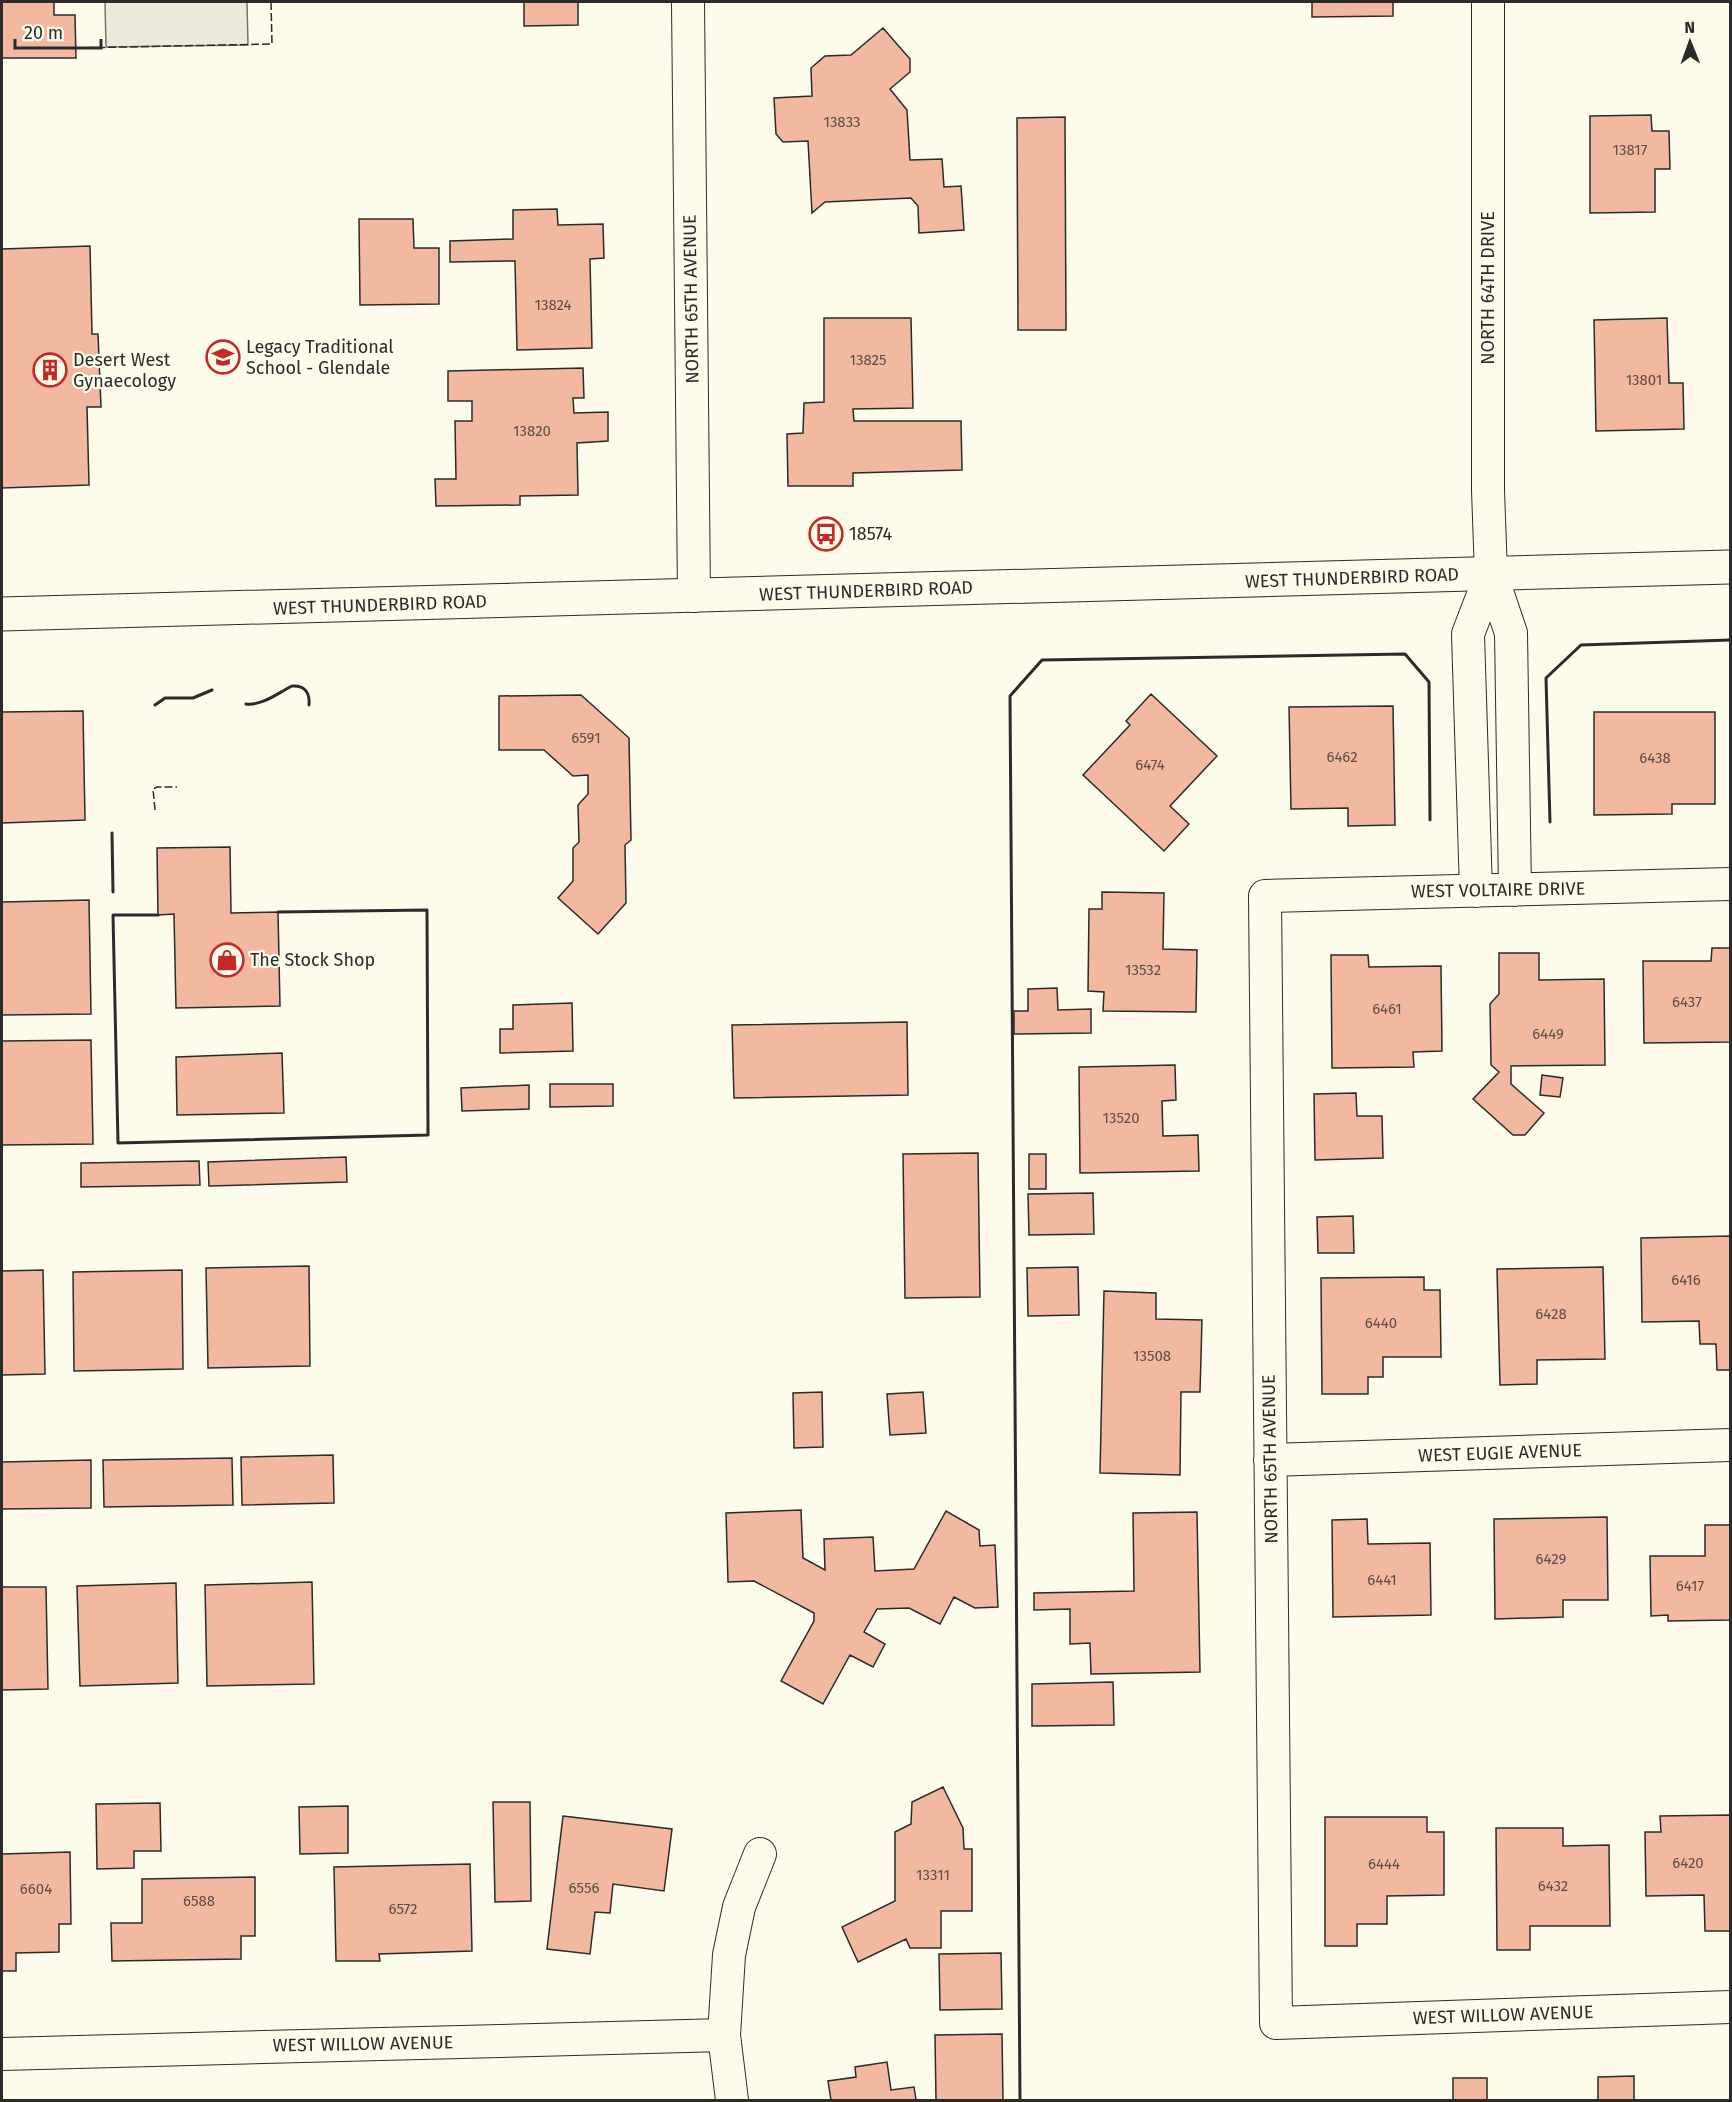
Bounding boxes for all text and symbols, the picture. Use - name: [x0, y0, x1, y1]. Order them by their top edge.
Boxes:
- scale bar: [15, 12, 100, 50]
- north arrow: [1660, 12, 1720, 72]
- text: N: [1684, 18, 1695, 37]
- text: 20 m: [24, 22, 63, 44]
- house number: 13833: [823, 113, 861, 131]
- house number: 13817: [1613, 141, 1648, 159]
- street label: NORTH 64TH DRIVE: [1477, 211, 1499, 365]
- street label: NORTH 65TH AVENUE: [679, 214, 703, 384]
- house number: 13824: [534, 296, 572, 314]
- place label: Legacy Traditional School - Glendale: [246, 336, 394, 379]
- school or university icon: Legacy Traditional School - Glendale: [205, 339, 241, 375]
- place label: Desert West Gynaecology: [73, 349, 176, 392]
- house number: 13825: [849, 351, 887, 369]
- building icon: Desert West Gynaecology: [32, 352, 68, 388]
- house number: 13801: [1626, 371, 1662, 389]
- house number: 13820: [513, 422, 551, 440]
- bus stop icon: 18574: [808, 516, 844, 552]
- place label: 18574: [849, 523, 893, 545]
- street label: WEST THUNDERBIRD ROAD: [1245, 563, 1459, 593]
- street label: WEST THUNDERBIRD ROAD: [759, 576, 973, 606]
- street label: WEST THUNDERBIRD ROAD: [273, 590, 487, 620]
- house number: 6591: [571, 729, 601, 747]
- house number: 6462: [1326, 748, 1358, 766]
- house number: 6438: [1639, 749, 1671, 767]
- house number: 6474: [1135, 756, 1165, 774]
- street label: WEST VOLTAIRE DRIVE: [1411, 877, 1585, 903]
- shop icon: The Stock Shop: [209, 942, 245, 978]
- place label: The Stock Shop: [250, 949, 375, 971]
- house number: 13532: [1125, 961, 1161, 979]
- house number: 6437: [1672, 993, 1702, 1011]
- house number: 6461: [1372, 1000, 1402, 1018]
- house number: 6449: [1532, 1025, 1564, 1043]
- house number: 13520: [1102, 1109, 1140, 1127]
- house number: 6416: [1671, 1271, 1701, 1289]
- house number: 6428: [1535, 1305, 1567, 1323]
- house number: 6440: [1365, 1314, 1397, 1332]
- house number: 13508: [1133, 1347, 1171, 1365]
- street label: NORTH 65TH AVENUE: [1258, 1374, 1282, 1544]
- street label: WEST EUGIE AVENUE: [1418, 1439, 1582, 1467]
- house number: 6429: [1536, 1550, 1567, 1568]
- house number: 6441: [1367, 1571, 1397, 1589]
- house number: 6417: [1676, 1577, 1704, 1595]
- house number: 6420: [1672, 1854, 1704, 1872]
- house number: 6444: [1368, 1855, 1400, 1873]
- house number: 13311: [916, 1866, 950, 1884]
- house number: 6432: [1538, 1877, 1568, 1895]
- house number: 6556: [569, 1879, 599, 1897]
- house number: 6604: [20, 1880, 52, 1898]
- house number: 6588: [183, 1892, 215, 1910]
- house number: 6572: [389, 1900, 417, 1918]
- street label: WEST WILLOW AVENUE: [1412, 2001, 1594, 2029]
- street label: WEST WILLOW AVENUE: [272, 2031, 454, 2057]

